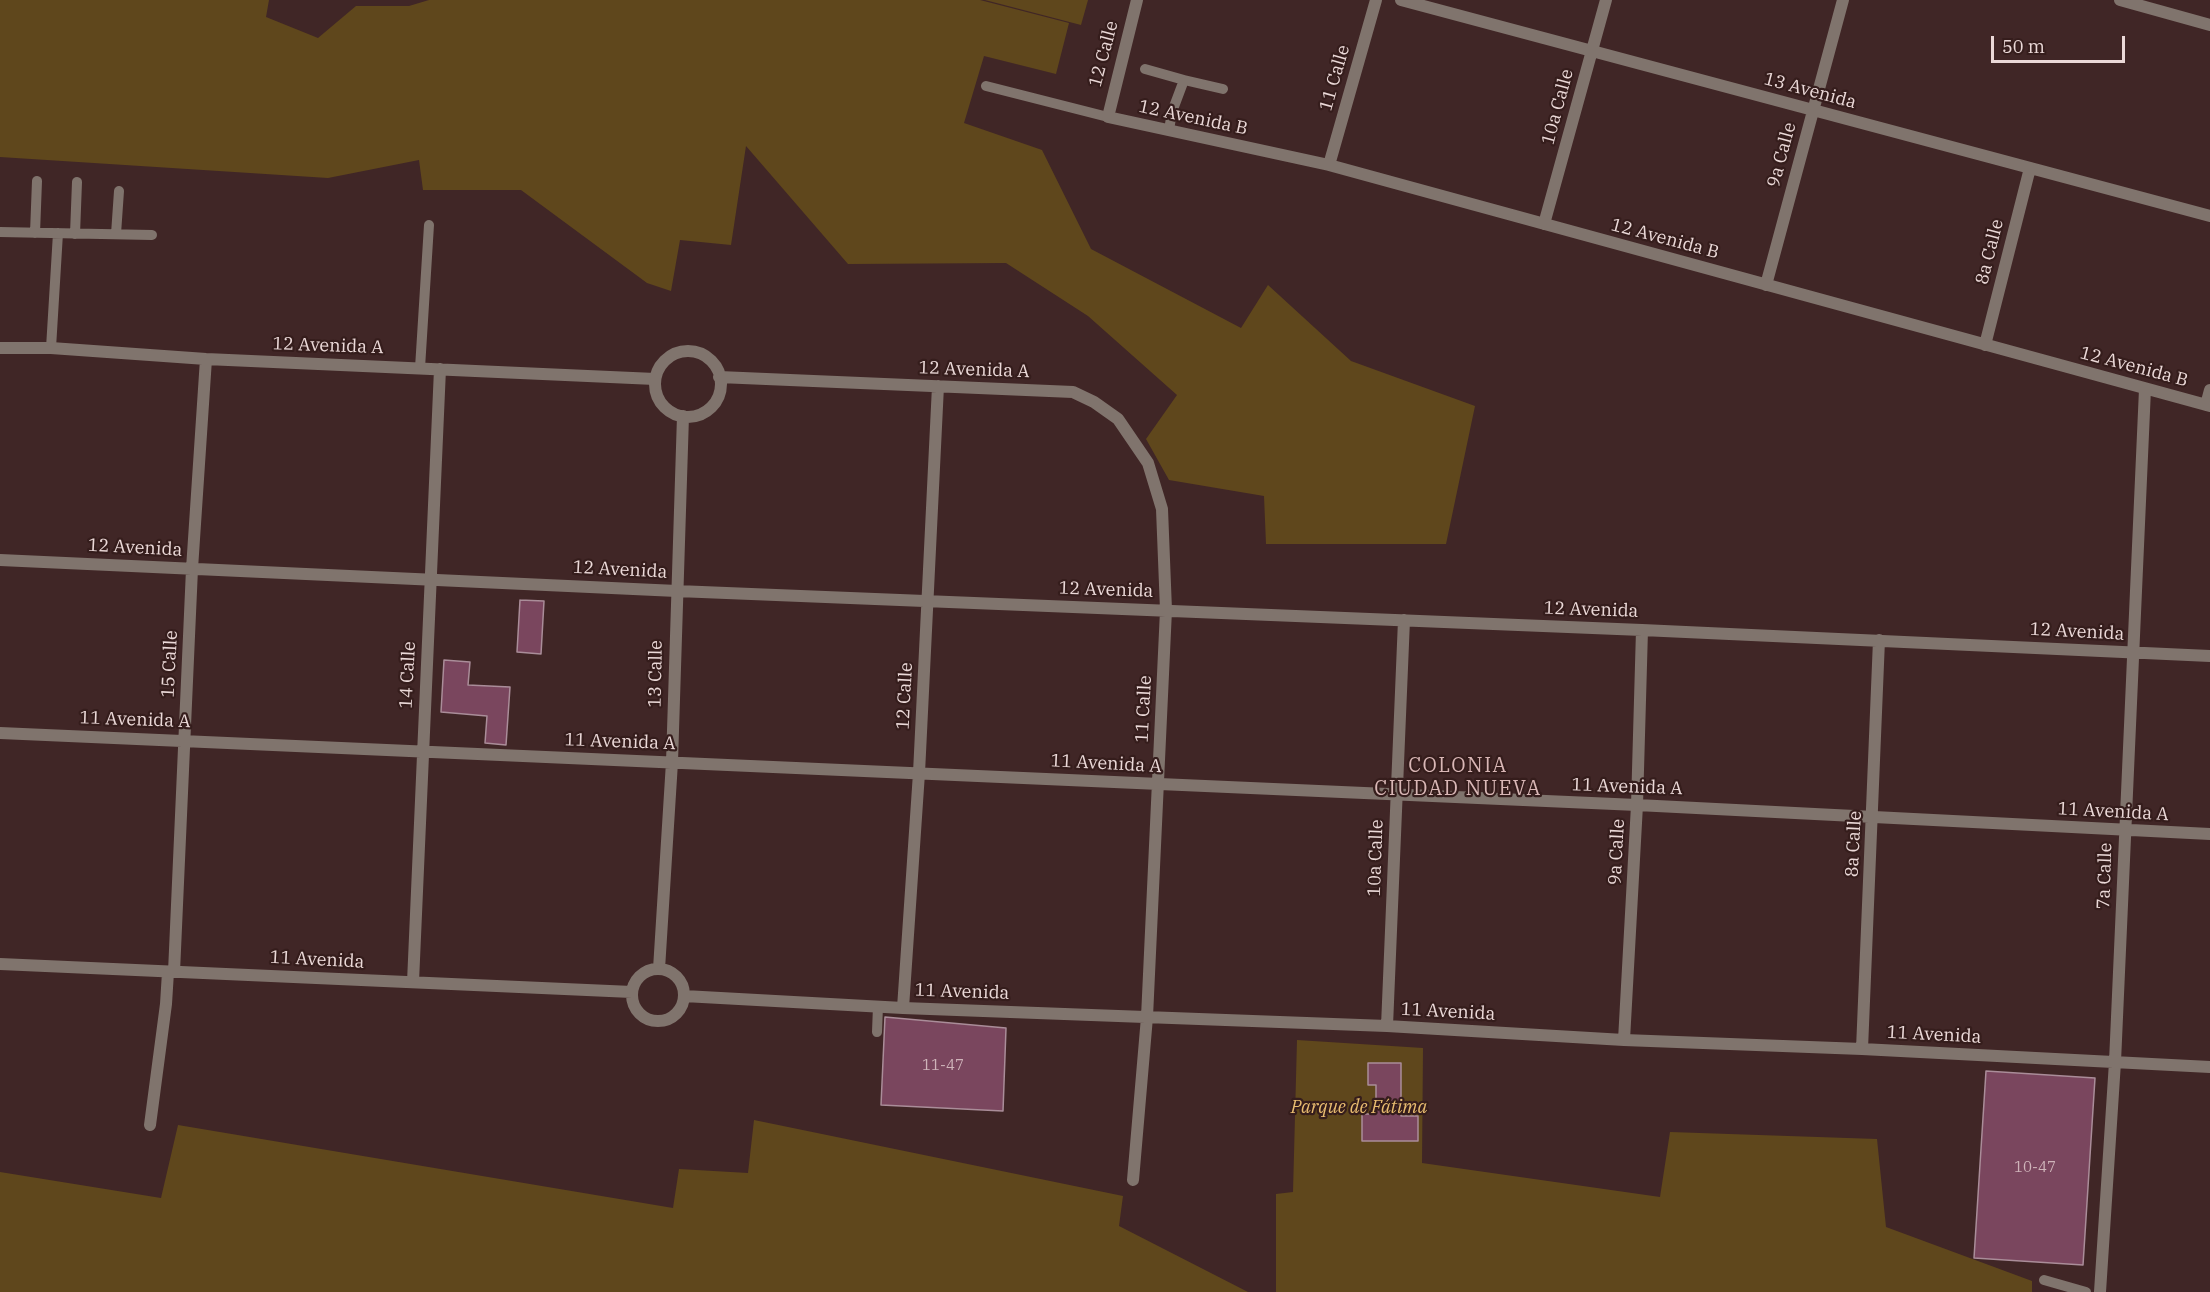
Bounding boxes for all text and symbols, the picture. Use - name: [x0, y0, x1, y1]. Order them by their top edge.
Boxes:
- street label: 12 Calle: [1085, 19, 1123, 89]
- scale bar: [1994, 24, 2128, 62]
- text: 50 m: [2002, 35, 2045, 58]
- street label: 11 Calle: [1315, 43, 1355, 113]
- street label: 10a Calle: [1538, 67, 1578, 147]
- street label: 13 Avenida: [1761, 68, 1859, 114]
- street label: 12 Avenida B: [1136, 96, 1250, 140]
- street label: 9a Calle: [1763, 120, 1801, 190]
- street label: 12 Avenida B: [1609, 214, 1721, 264]
- street label: 8a Calle: [1971, 217, 2009, 287]
- street label: 12 Avenida A: [272, 333, 384, 359]
- street label: 12 Avenida B: [2078, 342, 2190, 392]
- street label: 12 Avenida A: [918, 357, 1030, 383]
- street label: 12 Avenida: [87, 535, 183, 561]
- street label: 12 Avenida: [572, 557, 668, 583]
- street label: 12 Avenida: [1058, 578, 1154, 602]
- street label: 12 Avenida: [1543, 598, 1639, 622]
- street label: 12 Avenida: [2029, 619, 2125, 645]
- street label: 15 Calle: [157, 630, 183, 698]
- street label: 13 Calle: [645, 640, 667, 708]
- street label: 14 Calle: [395, 641, 421, 709]
- street label: 12 Calle: [892, 662, 918, 730]
- street label: 11 Calle: [1131, 675, 1157, 743]
- street label: 11 Avenida A: [79, 707, 191, 733]
- street label: 11 Avenida A: [564, 729, 676, 755]
- street label: 11 Avenida A: [1050, 750, 1162, 778]
- district label: COLONIA CIUDAD NUEVA: [1374, 754, 1542, 801]
- street label: 11 Avenida A: [1571, 774, 1683, 800]
- street label: 11 Avenida A: [2057, 798, 2169, 826]
- street label: 8a Calle: [1841, 810, 1867, 878]
- street label: 9a Calle: [1604, 818, 1630, 886]
- street label: 10a Calle: [1364, 819, 1388, 897]
- street label: 7a Calle: [2093, 842, 2117, 910]
- street label: 11 Avenida: [269, 947, 365, 973]
- street label: 11 Avenida: [914, 980, 1010, 1004]
- street label: 11 Avenida: [1400, 999, 1496, 1025]
- street label: 11 Avenida: [1886, 1022, 1982, 1048]
- house number: 11-47: [922, 1057, 964, 1075]
- park label: Parque de Fátima: [1291, 1097, 1427, 1119]
- house number: 10-47: [2014, 1159, 2056, 1177]

